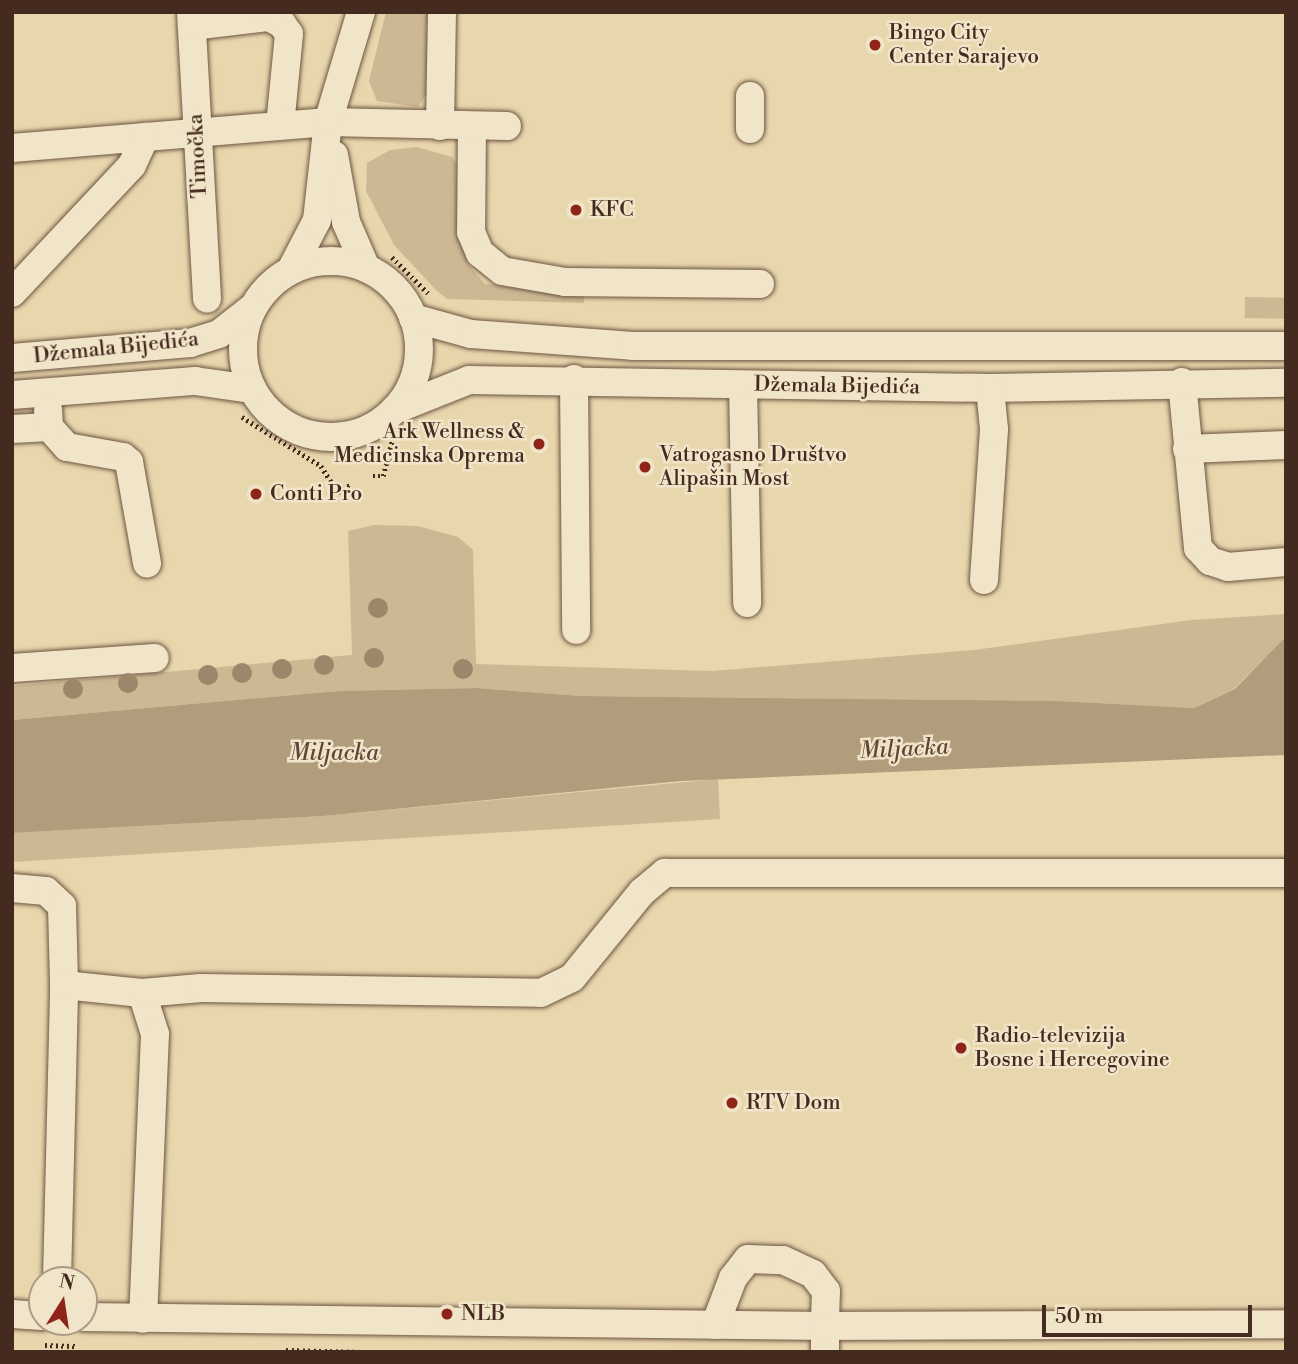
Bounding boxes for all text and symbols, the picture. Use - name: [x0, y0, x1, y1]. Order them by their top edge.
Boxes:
- place label: Bingo City Center Sarajevo: [889, 20, 1039, 70]
- marker: Bingo City Center Sarajevo: [867, 37, 883, 53]
- street label: Timočka: [183, 113, 213, 199]
- place label: KFC: [590, 197, 634, 223]
- marker: KFC: [568, 202, 584, 218]
- street label: Džemala Bijedića: [32, 327, 200, 369]
- street label: Džemala Bijedića: [754, 372, 920, 400]
- place label: Ark Wellness & Medicinska Oprema: [334, 419, 525, 469]
- marker: Ark Wellness & Medicinska Oprema: [531, 436, 547, 452]
- place label: Vatrogasno Društvo Alipašin Most: [659, 442, 847, 492]
- marker: Vatrogasno Društvo Alipašin Most: [637, 459, 653, 475]
- place label: Conti Pro: [270, 481, 362, 507]
- marker: Conti Pro: [248, 486, 264, 502]
- water label: Miljacka: [859, 733, 949, 765]
- water label: Miljacka: [289, 739, 379, 767]
- place label: Radio-televizija Bosne i Hercegovine: [975, 1023, 1170, 1073]
- marker: Radio-televizija Bosne i Hercegovine: [953, 1040, 969, 1056]
- place label: RTV Dom: [746, 1090, 841, 1116]
- marker: RTV Dom: [724, 1095, 740, 1111]
- north arrow: [28, 1266, 98, 1336]
- text: N: [57, 1269, 77, 1296]
- scale bar: [1046, 1290, 1256, 1334]
- place label: NLB: [461, 1301, 505, 1327]
- text: 50 m: [1055, 1304, 1103, 1330]
- marker: NLB: [439, 1306, 455, 1322]

